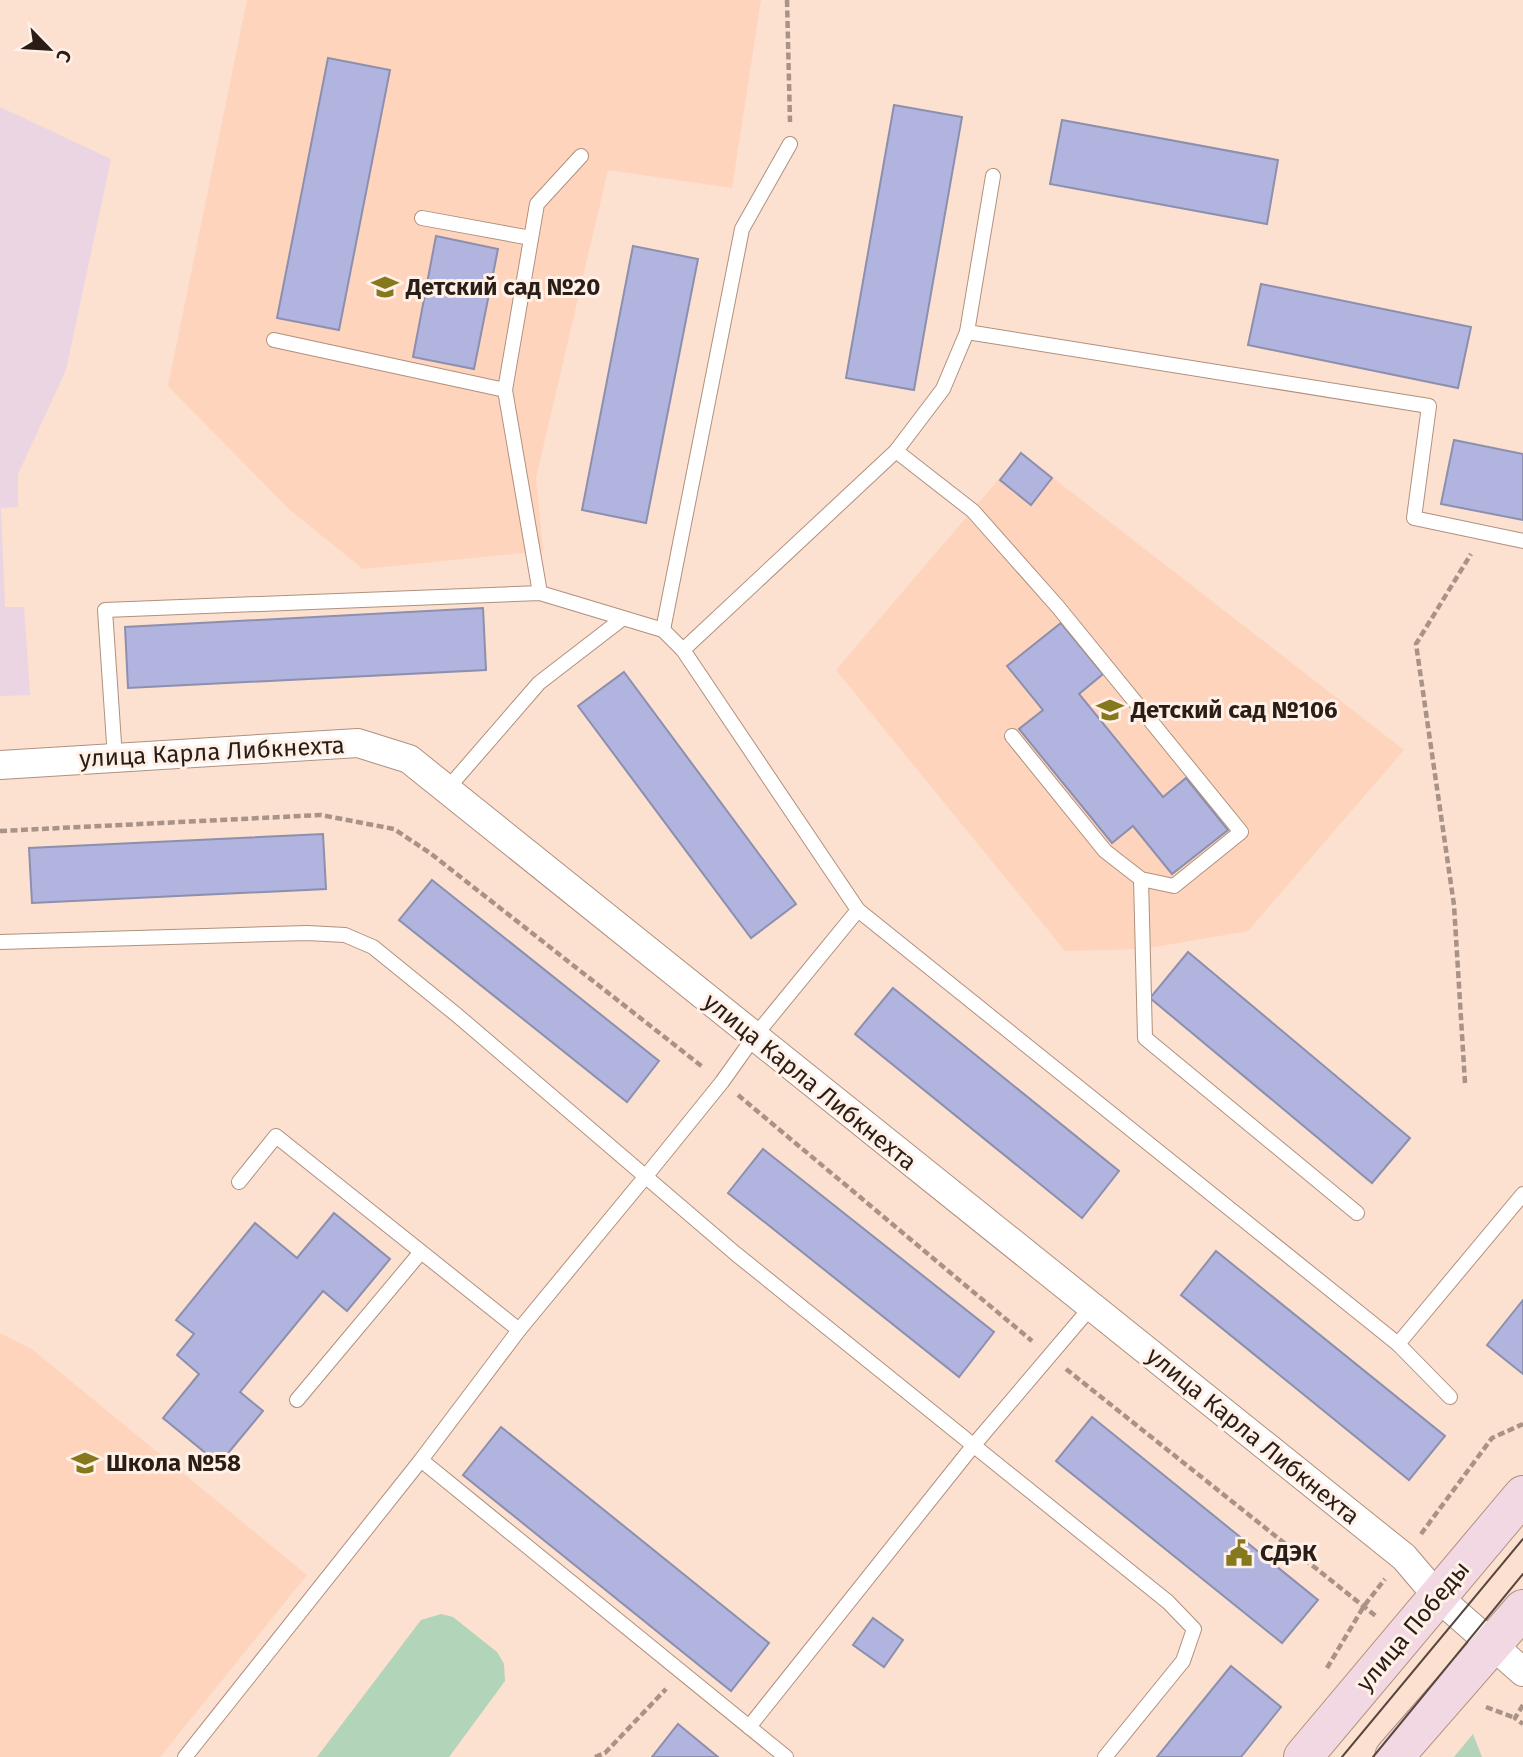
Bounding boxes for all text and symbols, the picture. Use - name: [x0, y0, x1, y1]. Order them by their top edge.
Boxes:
- north arrow: [14, 14, 84, 84]
- text: С: [51, 46, 77, 66]
- school or university icon: Детский сад №20: [370, 272, 400, 302]
- place label: Детский сад №20: [405, 273, 600, 301]
- school or university icon: Детский сад №106: [1095, 695, 1125, 725]
- place label: Детский сад №106: [1130, 696, 1338, 724]
- street label: улица Карла Либкнехта: [79, 731, 345, 773]
- street label: улица Карла Либкнехта: [698, 988, 922, 1176]
- street label: улица Карла Либкнехта: [1141, 1342, 1365, 1530]
- school or university icon: Школа №58: [70, 1448, 100, 1478]
- place label: Школа №58: [106, 1449, 241, 1477]
- public building icon: СДЭК: [1224, 1538, 1254, 1568]
- place label: СДЭК: [1260, 1539, 1318, 1567]
- street label: улица Победы: [1350, 1555, 1476, 1697]

